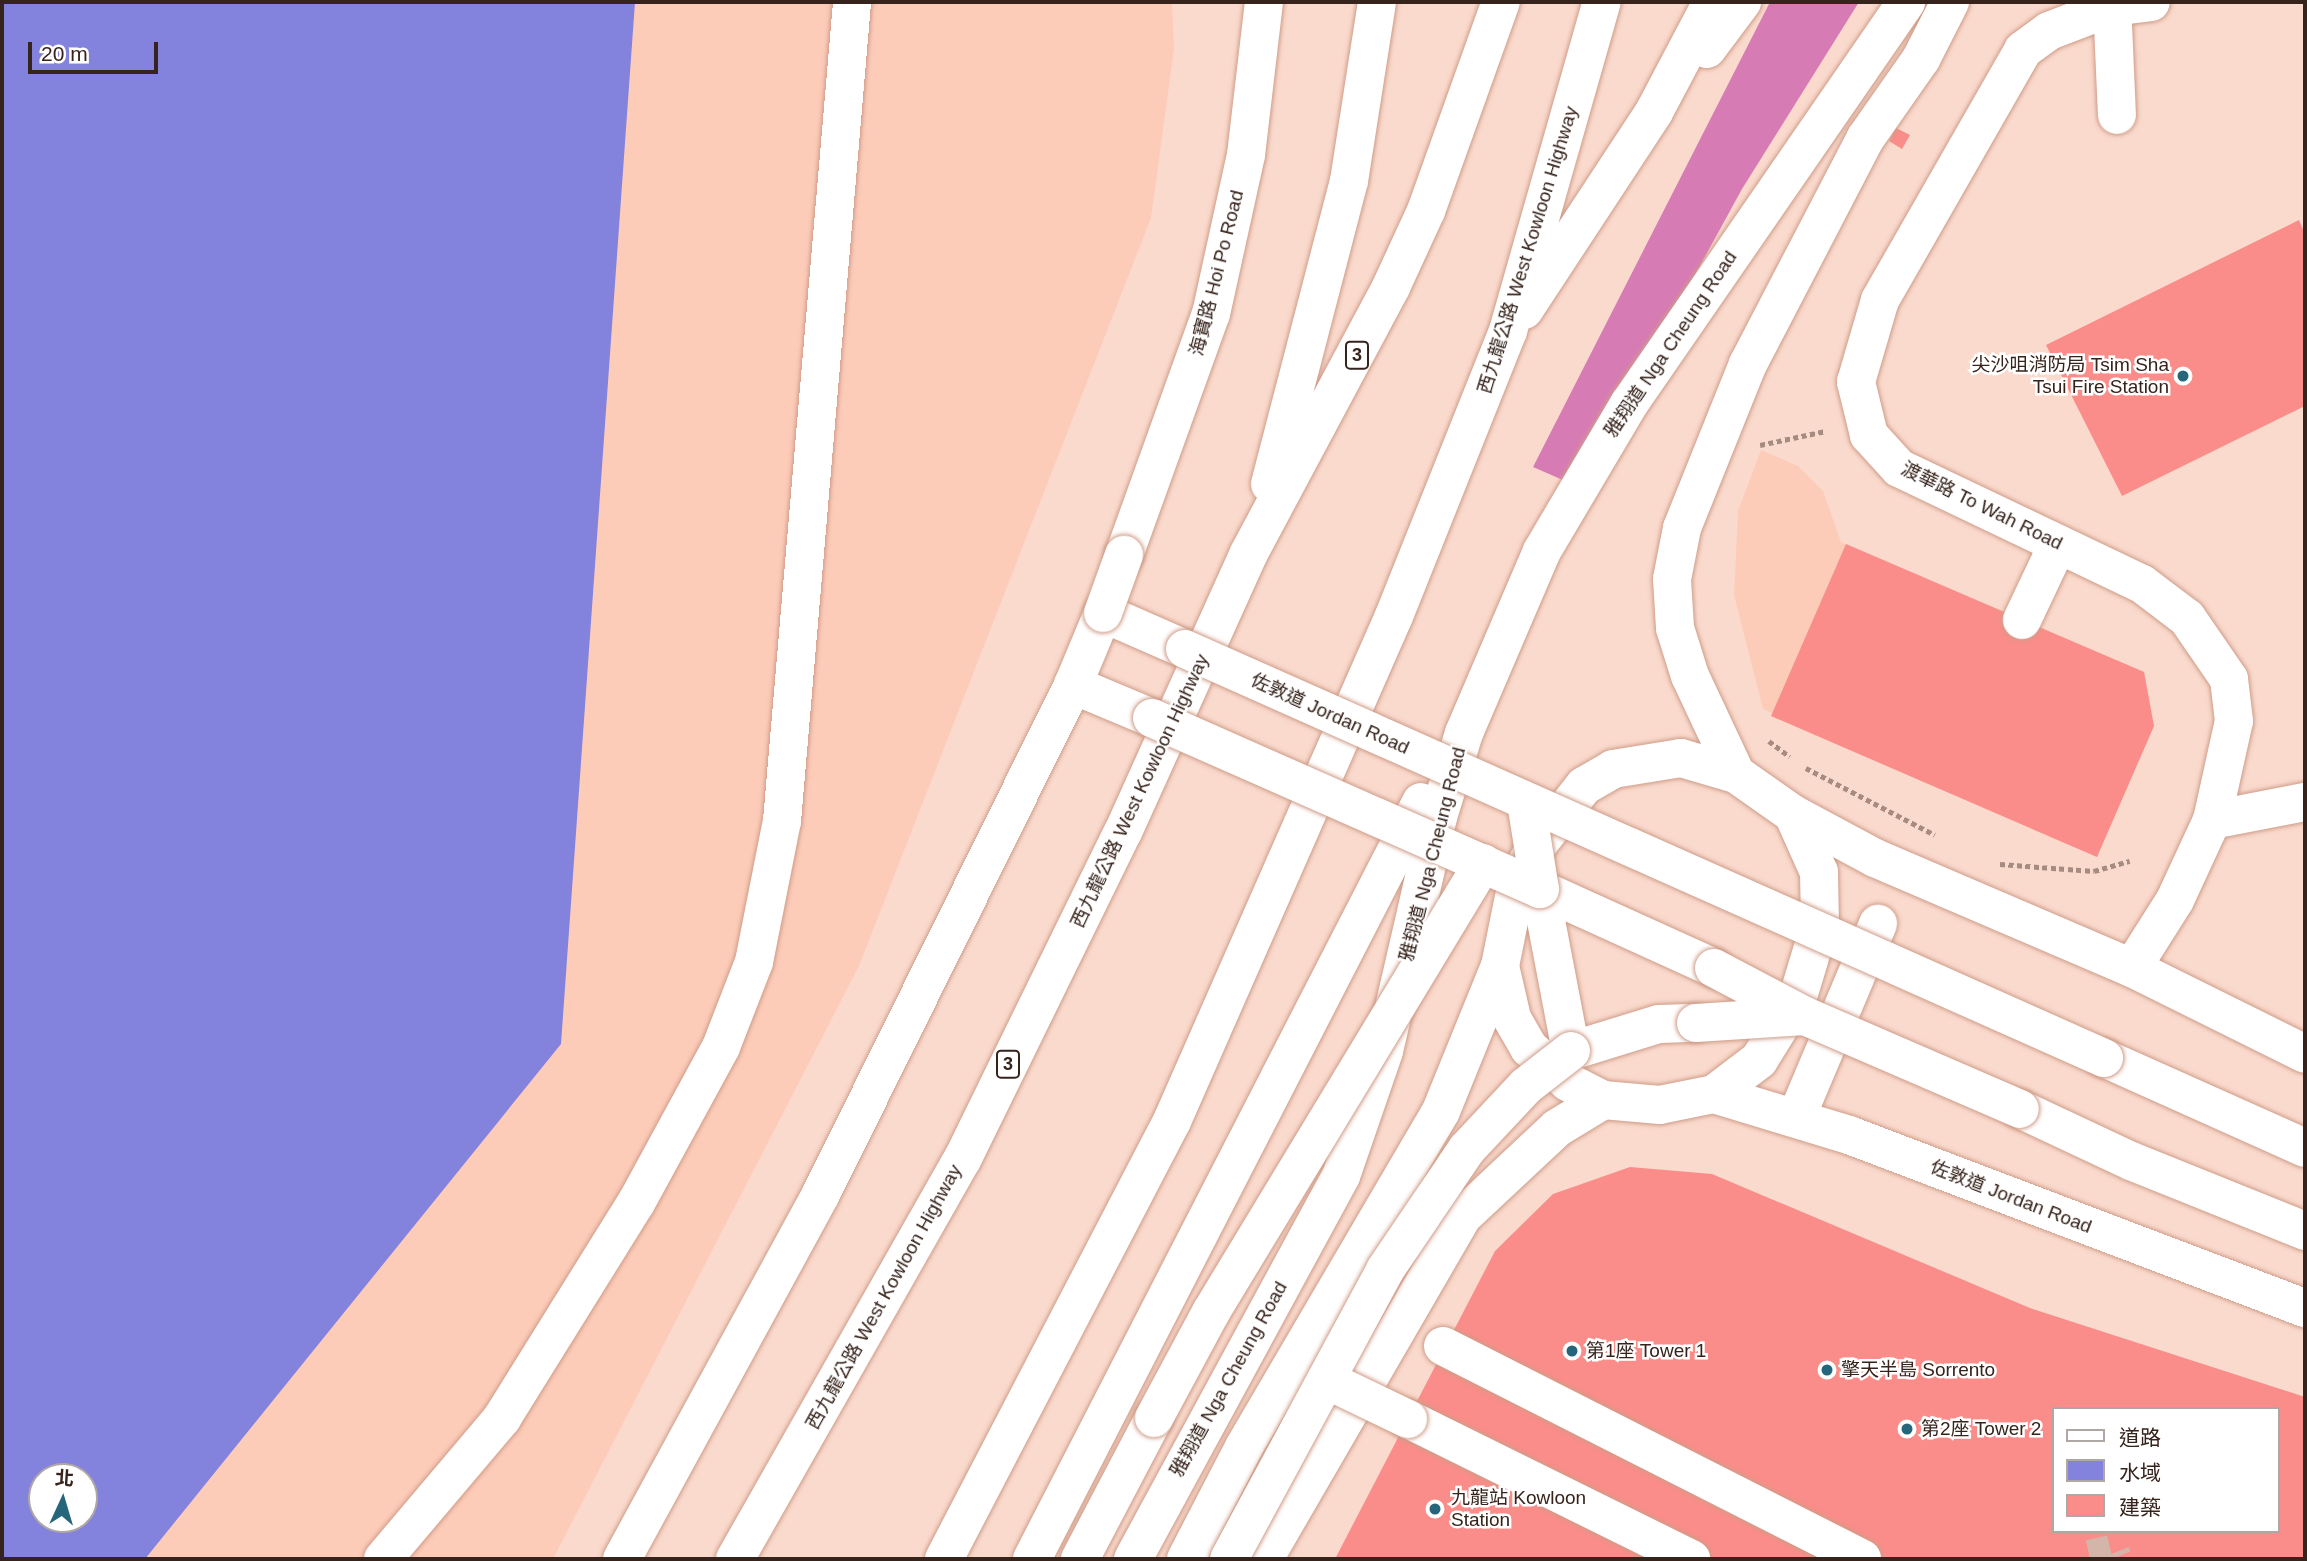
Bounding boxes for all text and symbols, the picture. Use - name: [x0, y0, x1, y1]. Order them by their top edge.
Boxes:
- scale bar: [32, 28, 161, 72]
- text: 20 m: [41, 42, 88, 65]
- street label: 西九龍公路 West Kowloon Highway: [1473, 103, 1583, 397]
- street label: 海寶路 Hoi Po Road: [1185, 188, 1249, 358]
- street label: 雅翔道 Nga Cheung Road: [1600, 247, 1742, 441]
- road number: 3: [1345, 340, 1369, 370]
- place label: 尖沙咀消防局 Tsim Sha Tsui Fire Station: [1972, 354, 2169, 398]
- marker: 尖沙咀消防局 Tsim Sha Tsui Fire Station: [2175, 368, 2191, 384]
- street label: 渡華路 To Wah Road: [1898, 457, 2066, 555]
- street label: 西九龍公路 West Kowloon Highway: [1066, 650, 1214, 932]
- street label: 佐敦道 Jordan Road: [1247, 669, 1413, 759]
- street label: 雅翔道 Nga Cheung Road: [1395, 745, 1471, 963]
- road number: 3: [996, 1050, 1020, 1078]
- street label: 佐敦道 Jordan Road: [1927, 1156, 2095, 1238]
- street label: 西九龍公路 West Kowloon Highway: [801, 1160, 967, 1434]
- street label: 雅翔道 Nga Cheung Road: [1166, 1277, 1292, 1481]
- place label: 第1座 Tower 1: [1586, 1340, 1706, 1362]
- marker: 第1座 Tower 1: [1564, 1343, 1580, 1359]
- place label: 擎天半島 Sorrento: [1841, 1359, 1995, 1381]
- marker: 擎天半島 Sorrento: [1819, 1362, 1835, 1378]
- legend: [2052, 1407, 2279, 1533]
- place label: 第2座 Tower 2: [1921, 1418, 2041, 1440]
- marker: 第2座 Tower 2: [1899, 1421, 1915, 1437]
- text: 道路: [2119, 1426, 2161, 1449]
- text: 水域: [2119, 1461, 2161, 1484]
- north arrow: [28, 1463, 98, 1533]
- text: 北: [54, 1467, 75, 1490]
- place label: 九龍站 Kowloon Station: [1451, 1487, 1586, 1531]
- text: 建築: [2119, 1496, 2161, 1519]
- marker: 九龍站 Kowloon Station: [1425, 1499, 1445, 1519]

